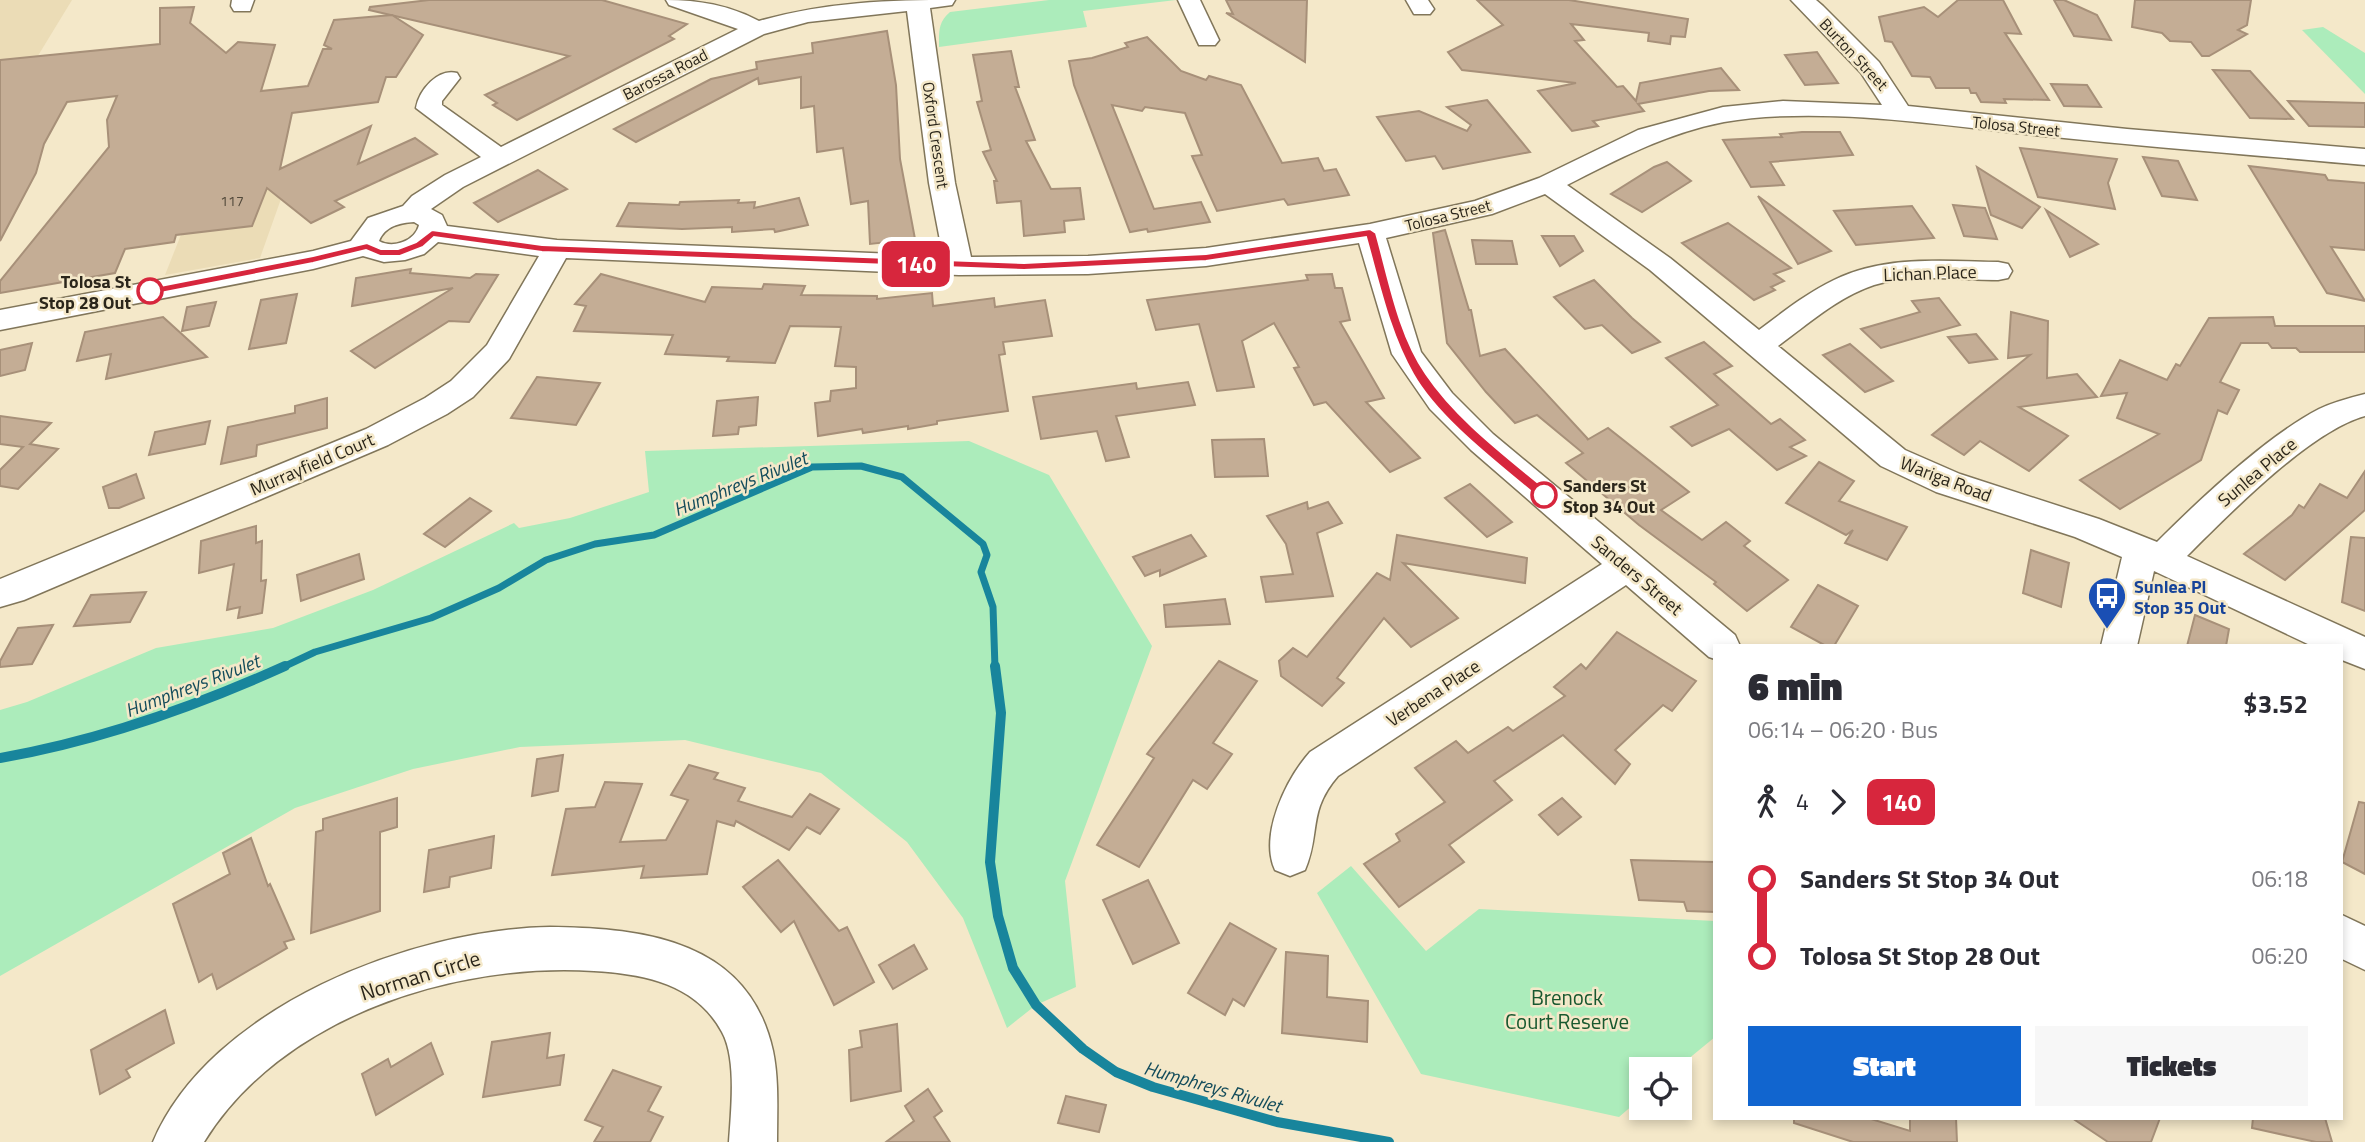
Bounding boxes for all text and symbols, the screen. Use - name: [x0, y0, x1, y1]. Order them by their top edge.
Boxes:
- street label: Burton Street: [1814, 12, 1894, 96]
- street label: Barossa Road: [618, 42, 712, 106]
- street label: Oxford Crescent: [917, 80, 955, 190]
- street label: Tolosa Street: [1971, 109, 2061, 143]
- house number: 117: [220, 190, 244, 211]
- street label: Tolosa Street: [1403, 193, 1494, 237]
- line badge: 140: [876, 241, 956, 287]
- text: 140: [896, 246, 936, 282]
- street label: Lichan Place: [1883, 258, 1977, 288]
- place label: Tolosa St Stop 28 Out: [39, 268, 131, 316]
- marker: Tolosa St Stop 28 Out: [137, 278, 163, 304]
- street label: Murrayfield Court: [246, 425, 379, 502]
- street label: Sunlea Place: [2212, 431, 2302, 513]
- water label: Humphreys Rivulet: [669, 442, 813, 523]
- street label: Wariga Road: [1896, 449, 1996, 509]
- place label: Sanders St Stop 34 Out: [1563, 472, 1655, 520]
- marker: Sanders St Stop 34 Out: [1531, 482, 1557, 508]
- street label: Sanders Street: [1585, 529, 1689, 622]
- place label: Sunlea Pl Stop 35 Out: [2134, 573, 2226, 621]
- bus stop icon: Sunlea Pl Stop 35 Out: [2086, 575, 2128, 630]
- water label: Humphreys Rivulet: [121, 645, 265, 724]
- street label: Verbena Place: [1381, 653, 1485, 733]
- text: 6 min: [1748, 657, 1842, 715]
- text: $3.52: [2243, 684, 2308, 723]
- text: 06:14 – 06:20 · Bus: [1748, 712, 1938, 747]
- icon: walk: [1748, 783, 1786, 821]
- icon: forward: [1819, 783, 1857, 821]
- text: 4: [1796, 784, 1809, 819]
- text: 140: [1881, 784, 1921, 820]
- text: Sanders St Stop 34 Out: [1800, 859, 2059, 898]
- text: 06:18: [2251, 861, 2308, 896]
- text: Tolosa St Stop 28 Out: [1800, 936, 2040, 975]
- text: 06:20: [2251, 938, 2308, 973]
- street label: Norman Circle: [356, 942, 484, 1008]
- park label: Brenock Court Reserve: [1505, 981, 1629, 1037]
- button: Start: [1748, 1026, 2021, 1106]
- button: Tickets: [2035, 1026, 2308, 1106]
- water label: Humphreys Rivulet: [1141, 1053, 1287, 1120]
- map controls: [1629, 1057, 1692, 1120]
- button: locate: [1629, 1057, 1692, 1120]

